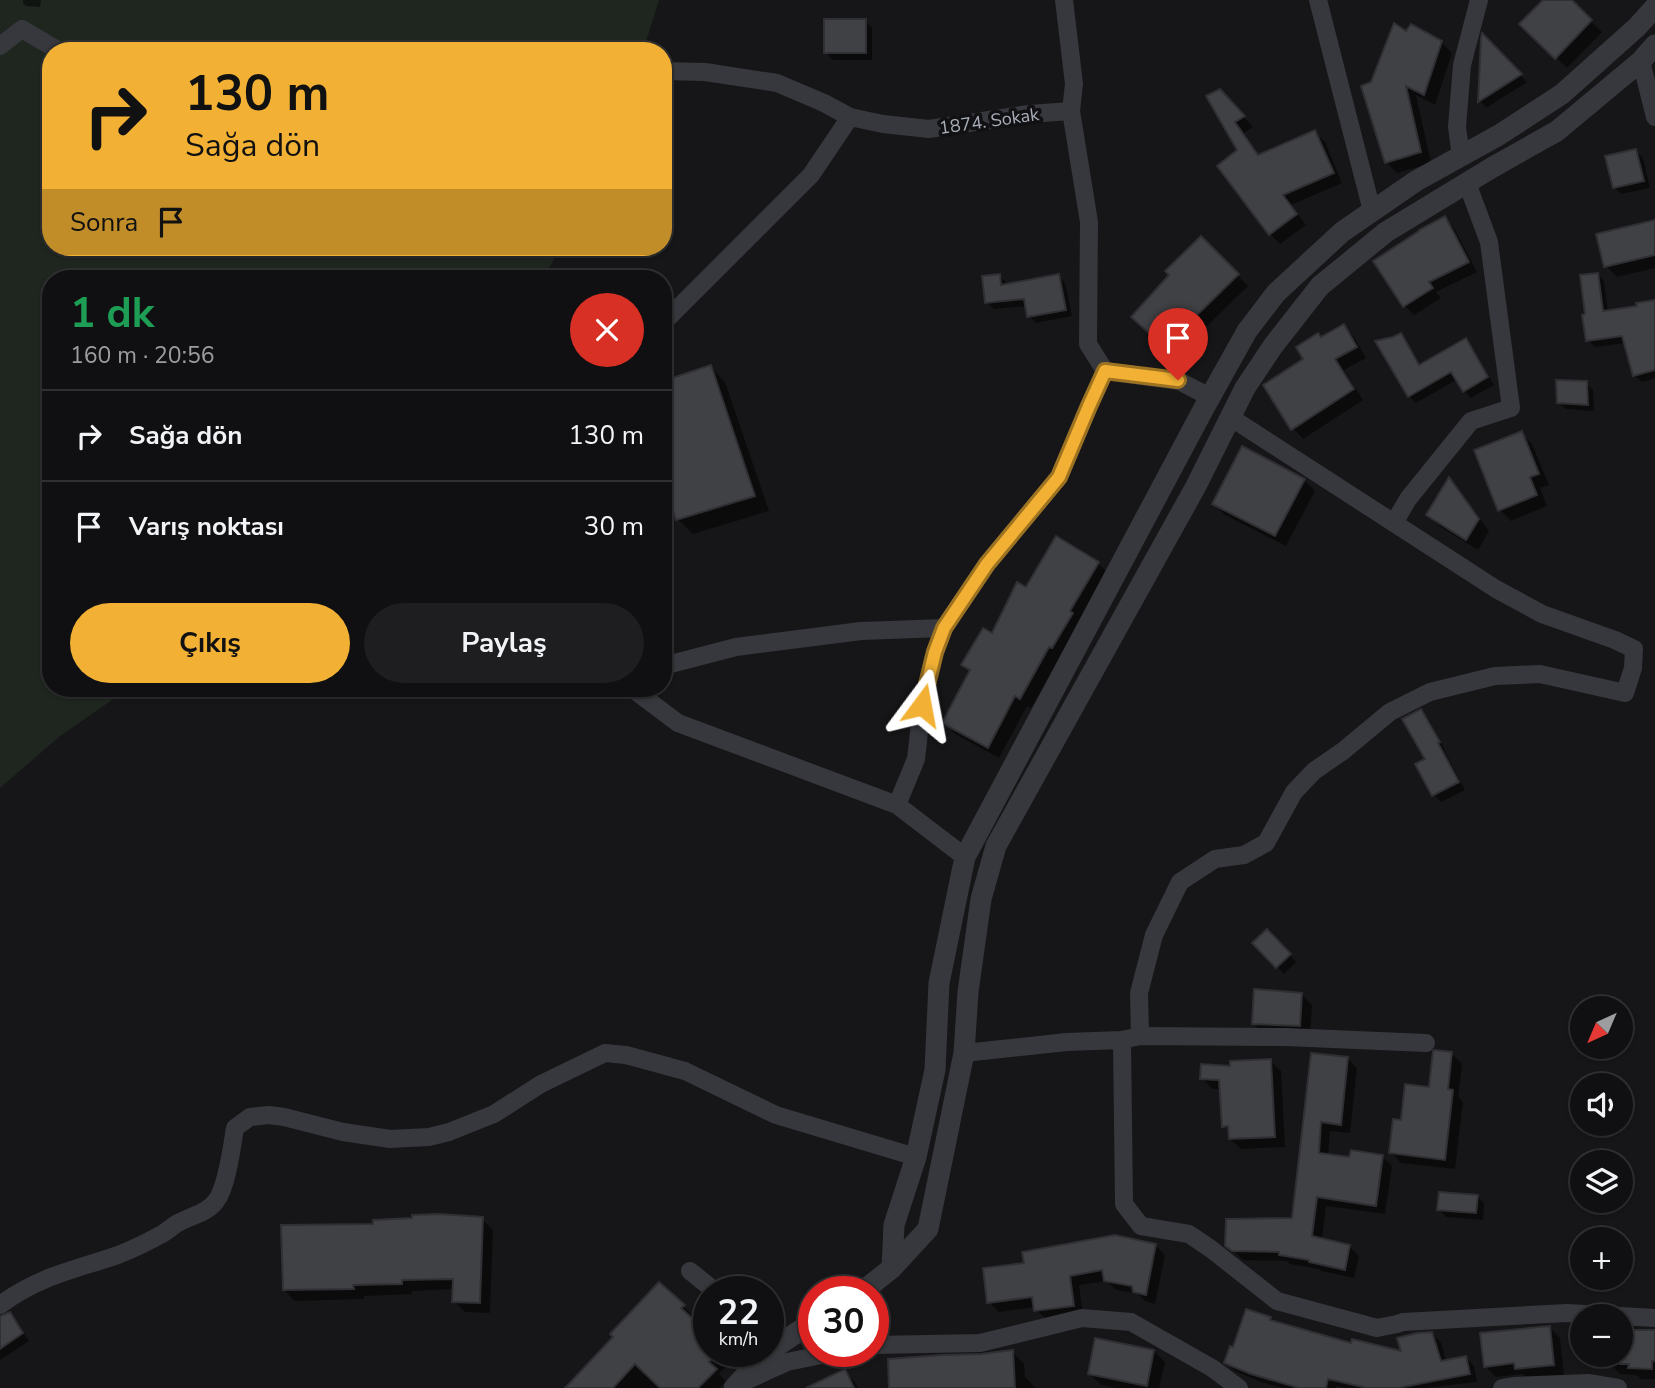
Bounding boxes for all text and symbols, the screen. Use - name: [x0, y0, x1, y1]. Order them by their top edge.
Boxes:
- text: 130 m: [185, 60, 329, 127]
- icon: right: [70, 70, 161, 161]
- street label: 1874. Sokak: [938, 102, 1041, 140]
- text: Sağa dön: [185, 124, 320, 167]
- icon: arrive: [152, 203, 190, 241]
- text: Sonra: [70, 205, 138, 240]
- text: 1 dk: [70, 285, 154, 342]
- button: close: [570, 293, 644, 367]
- pin: [1148, 308, 1208, 380]
- icon: arrive: [1159, 319, 1197, 357]
- text: 160 m · 20:56: [70, 340, 215, 371]
- icon: right: [70, 417, 108, 455]
- text: Sağa dön: [129, 418, 242, 453]
- text: 130 m: [568, 418, 644, 453]
- icon: arrive: [70, 508, 108, 546]
- text: Varış noktası: [129, 509, 284, 544]
- text: 30 m: [584, 509, 644, 544]
- button: Çıkış: [70, 603, 350, 683]
- button: Paylaş: [364, 603, 644, 683]
- position arrow: [885, 668, 959, 742]
- north arrow: [1570, 996, 1633, 1059]
- map controls: [1570, 996, 1633, 1367]
- button: sound: [1570, 1073, 1633, 1136]
- button: layers: [1570, 1150, 1633, 1213]
- button: +: [1570, 1227, 1633, 1290]
- speed limit sign: 30: [798, 1276, 889, 1367]
- text: 22: [717, 1289, 760, 1336]
- button: −: [1570, 1304, 1633, 1367]
- text: km/h: [719, 1327, 758, 1351]

